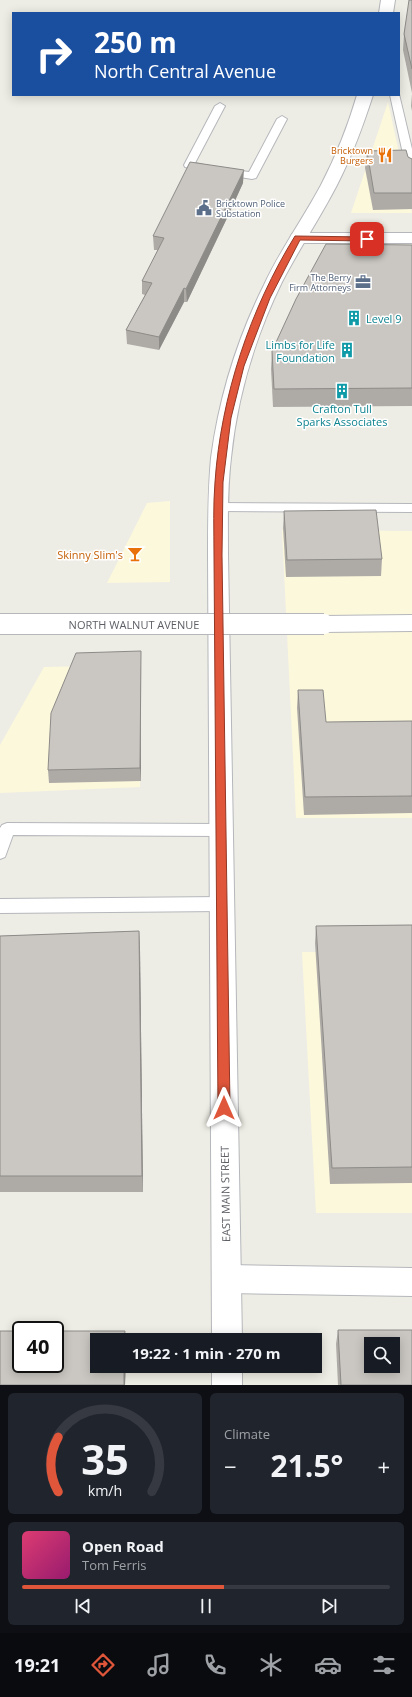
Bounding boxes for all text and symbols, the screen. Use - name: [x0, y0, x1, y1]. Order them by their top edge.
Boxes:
- text: 250 m: [94, 23, 177, 61]
- icon: right: [28, 28, 80, 80]
- text: North Central Avenue: [94, 59, 276, 83]
- place label: Bricktown Burgers: [331, 144, 373, 167]
- restaurant icon: Bricktown Burgers: [376, 146, 394, 164]
- place label: Bricktown Police Substation: [216, 197, 285, 220]
- public building icon: Bricktown Police Substation: [195, 199, 213, 217]
- pin: [350, 222, 384, 256]
- icon: arrive: [356, 228, 378, 250]
- place label: The Berry Firm Attorneys: [289, 271, 351, 294]
- office icon: The Berry Firm Attorneys: [354, 273, 372, 291]
- building icon: Level 9: [345, 309, 363, 327]
- place label: Level 9: [366, 311, 402, 326]
- place label: Limbs for Life Foundation: [265, 337, 335, 365]
- building icon: Limbs for Life Foundation: [338, 341, 356, 359]
- building icon: Crafton Tull Sparks Associates: [333, 382, 351, 400]
- place label: Crafton Tull Sparks Associates: [297, 401, 387, 429]
- bar icon: Skinny Slim's: [126, 545, 144, 563]
- place label: Skinny Slim's: [57, 547, 123, 562]
- street label: NORTH WALNUT AVENUE: [69, 617, 199, 632]
- position arrow: [203, 1087, 245, 1129]
- street label: EAST MAIN STREET: [217, 1146, 233, 1242]
- speed limit sign: 40: [12, 1321, 64, 1373]
- map controls: [364, 1337, 400, 1373]
- button: search: [364, 1337, 400, 1373]
- text: 19:22 · 1 min · 270 m: [132, 1343, 280, 1363]
- text: Climate: [224, 1425, 270, 1443]
- text: 35: [81, 1430, 129, 1486]
- text: 21.5°: [271, 1445, 343, 1486]
- text: −: [224, 1451, 237, 1481]
- text: +: [377, 1451, 390, 1481]
- text: km/h: [88, 1480, 122, 1499]
- text: Open Road: [82, 1536, 164, 1556]
- text: Tom Ferris: [82, 1556, 147, 1574]
- icon: previous: [72, 1595, 94, 1617]
- icon: pause: [195, 1595, 217, 1617]
- icon: next: [318, 1595, 340, 1617]
- icon: directions: [89, 1651, 117, 1679]
- icon: music: [145, 1651, 173, 1679]
- icon: phone: [201, 1651, 229, 1679]
- icon: climate: [257, 1651, 285, 1679]
- icon: car: [314, 1651, 342, 1679]
- icon: filters: [370, 1651, 398, 1679]
- text: 19:21: [14, 1653, 60, 1677]

